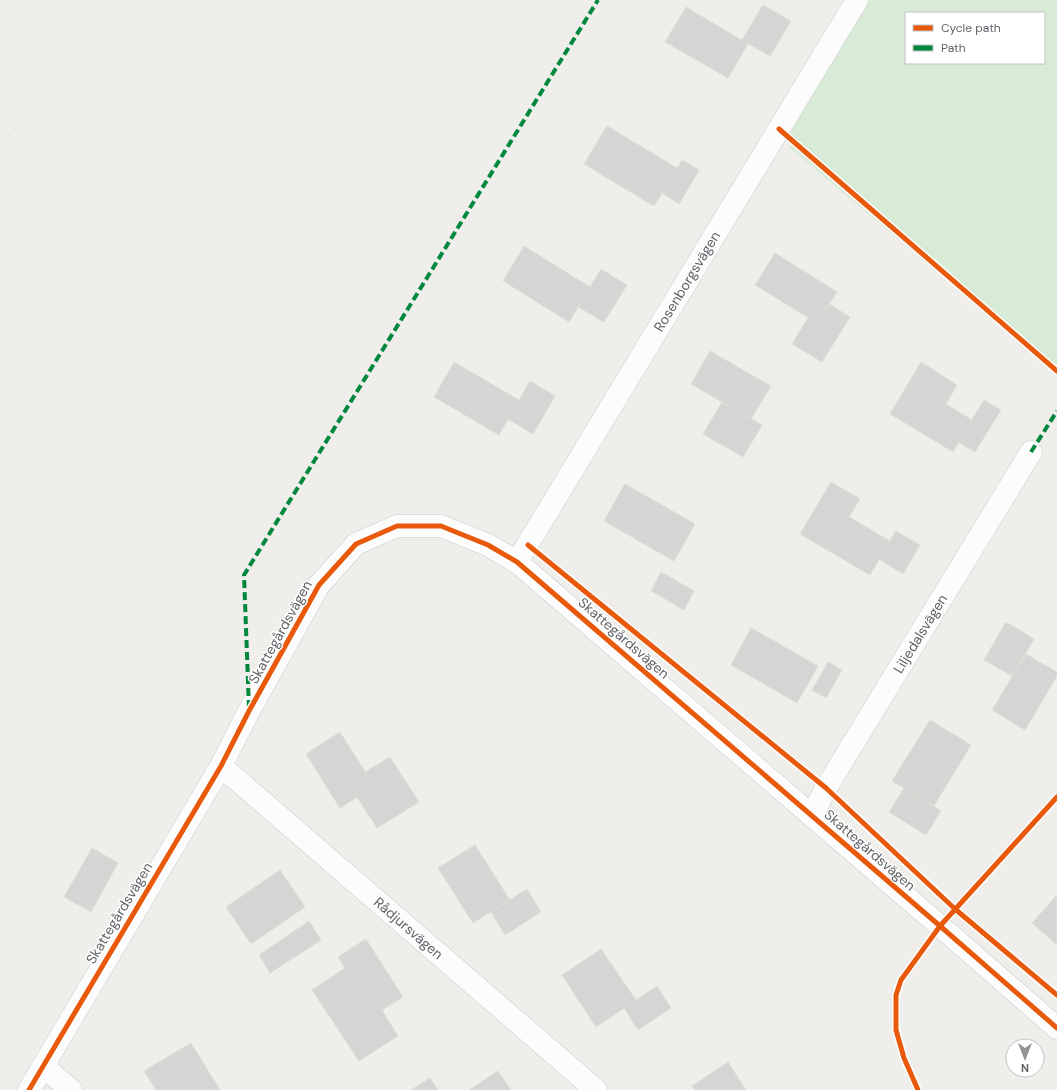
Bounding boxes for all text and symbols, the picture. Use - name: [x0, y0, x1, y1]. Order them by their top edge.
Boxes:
- legend: [905, 12, 1045, 64]
- text: Cycle path: [941, 20, 1001, 36]
- text: Path: [941, 40, 966, 56]
- street label: Rosenborgsvägen: [650, 228, 724, 335]
- street label: Skattegårdsvägen: [244, 577, 316, 687]
- street label: Liljedalsvägen: [889, 591, 951, 677]
- street label: Skattegårdsvägen: [575, 593, 673, 683]
- street label: Skattegårdsvägen: [821, 805, 919, 895]
- street label: Skattegårdsvägen: [82, 859, 156, 967]
- street label: Rådjursvägen: [370, 893, 447, 963]
- north arrow: [1005, 1038, 1045, 1078]
- text: N: [1021, 1061, 1029, 1075]

